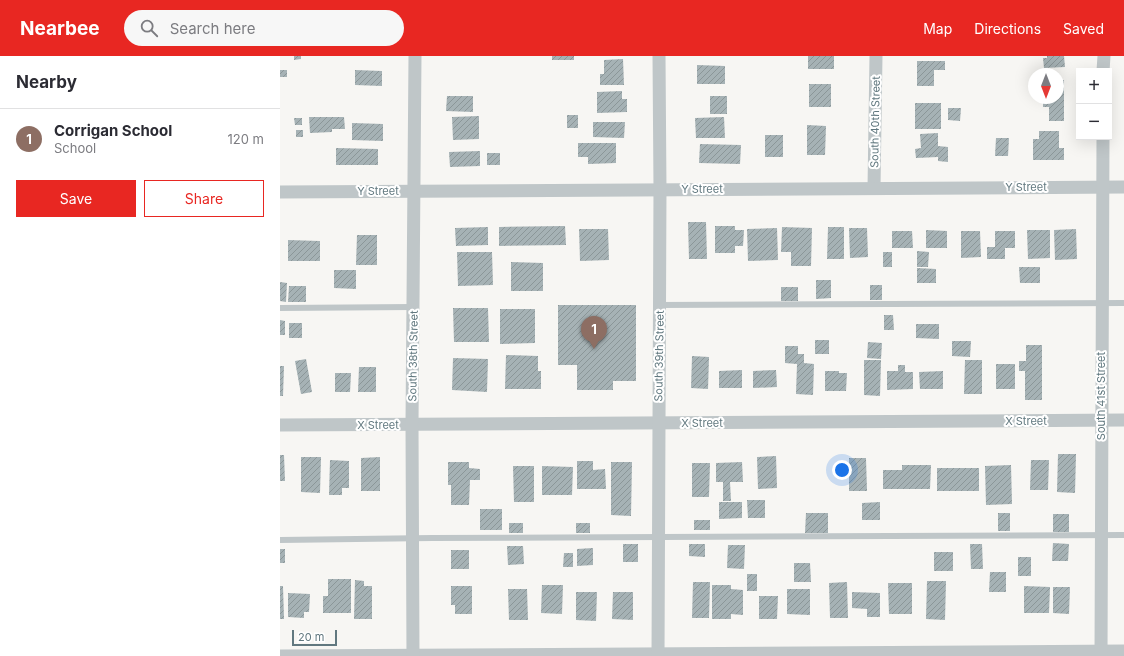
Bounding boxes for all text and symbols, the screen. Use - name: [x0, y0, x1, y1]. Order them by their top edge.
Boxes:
- search box: [124, 10, 404, 46]
- text: Nearbee: [20, 17, 100, 40]
- icon: search: [138, 17, 160, 39]
- text: Search here: [170, 19, 255, 38]
- text: Map: [923, 20, 952, 37]
- text: Directions: [974, 20, 1041, 37]
- text: Saved: [1063, 20, 1104, 37]
- north arrow: [1028, 68, 1064, 104]
- map controls: [1076, 68, 1112, 140]
- button: +: [1076, 68, 1112, 104]
- text: Nearby: [16, 72, 77, 92]
- street label: South 40th Street: [867, 76, 883, 168]
- button: −: [1076, 104, 1112, 140]
- text: Corrigan School: [54, 121, 172, 140]
- text: 1: [26, 131, 32, 147]
- text: 120 m: [228, 131, 264, 147]
- text: School: [54, 140, 96, 156]
- button: Save: [16, 180, 136, 217]
- button: Share: [144, 180, 264, 217]
- street label: Y Street: [1005, 180, 1047, 194]
- street label: Y Street: [681, 182, 723, 196]
- street label: Y Street: [357, 184, 399, 198]
- street label: South 38th Street: [405, 310, 421, 402]
- street label: South 39th Street: [651, 310, 667, 402]
- pin: 1: [581, 316, 607, 349]
- street label: South 41st Street: [1094, 351, 1108, 440]
- street label: X Street: [1005, 414, 1047, 428]
- street label: X Street: [681, 416, 723, 430]
- street label: X Street: [357, 418, 399, 432]
- your location: [832, 460, 852, 480]
- scale bar: [292, 628, 337, 647]
- text: 20 m: [298, 630, 324, 644]

